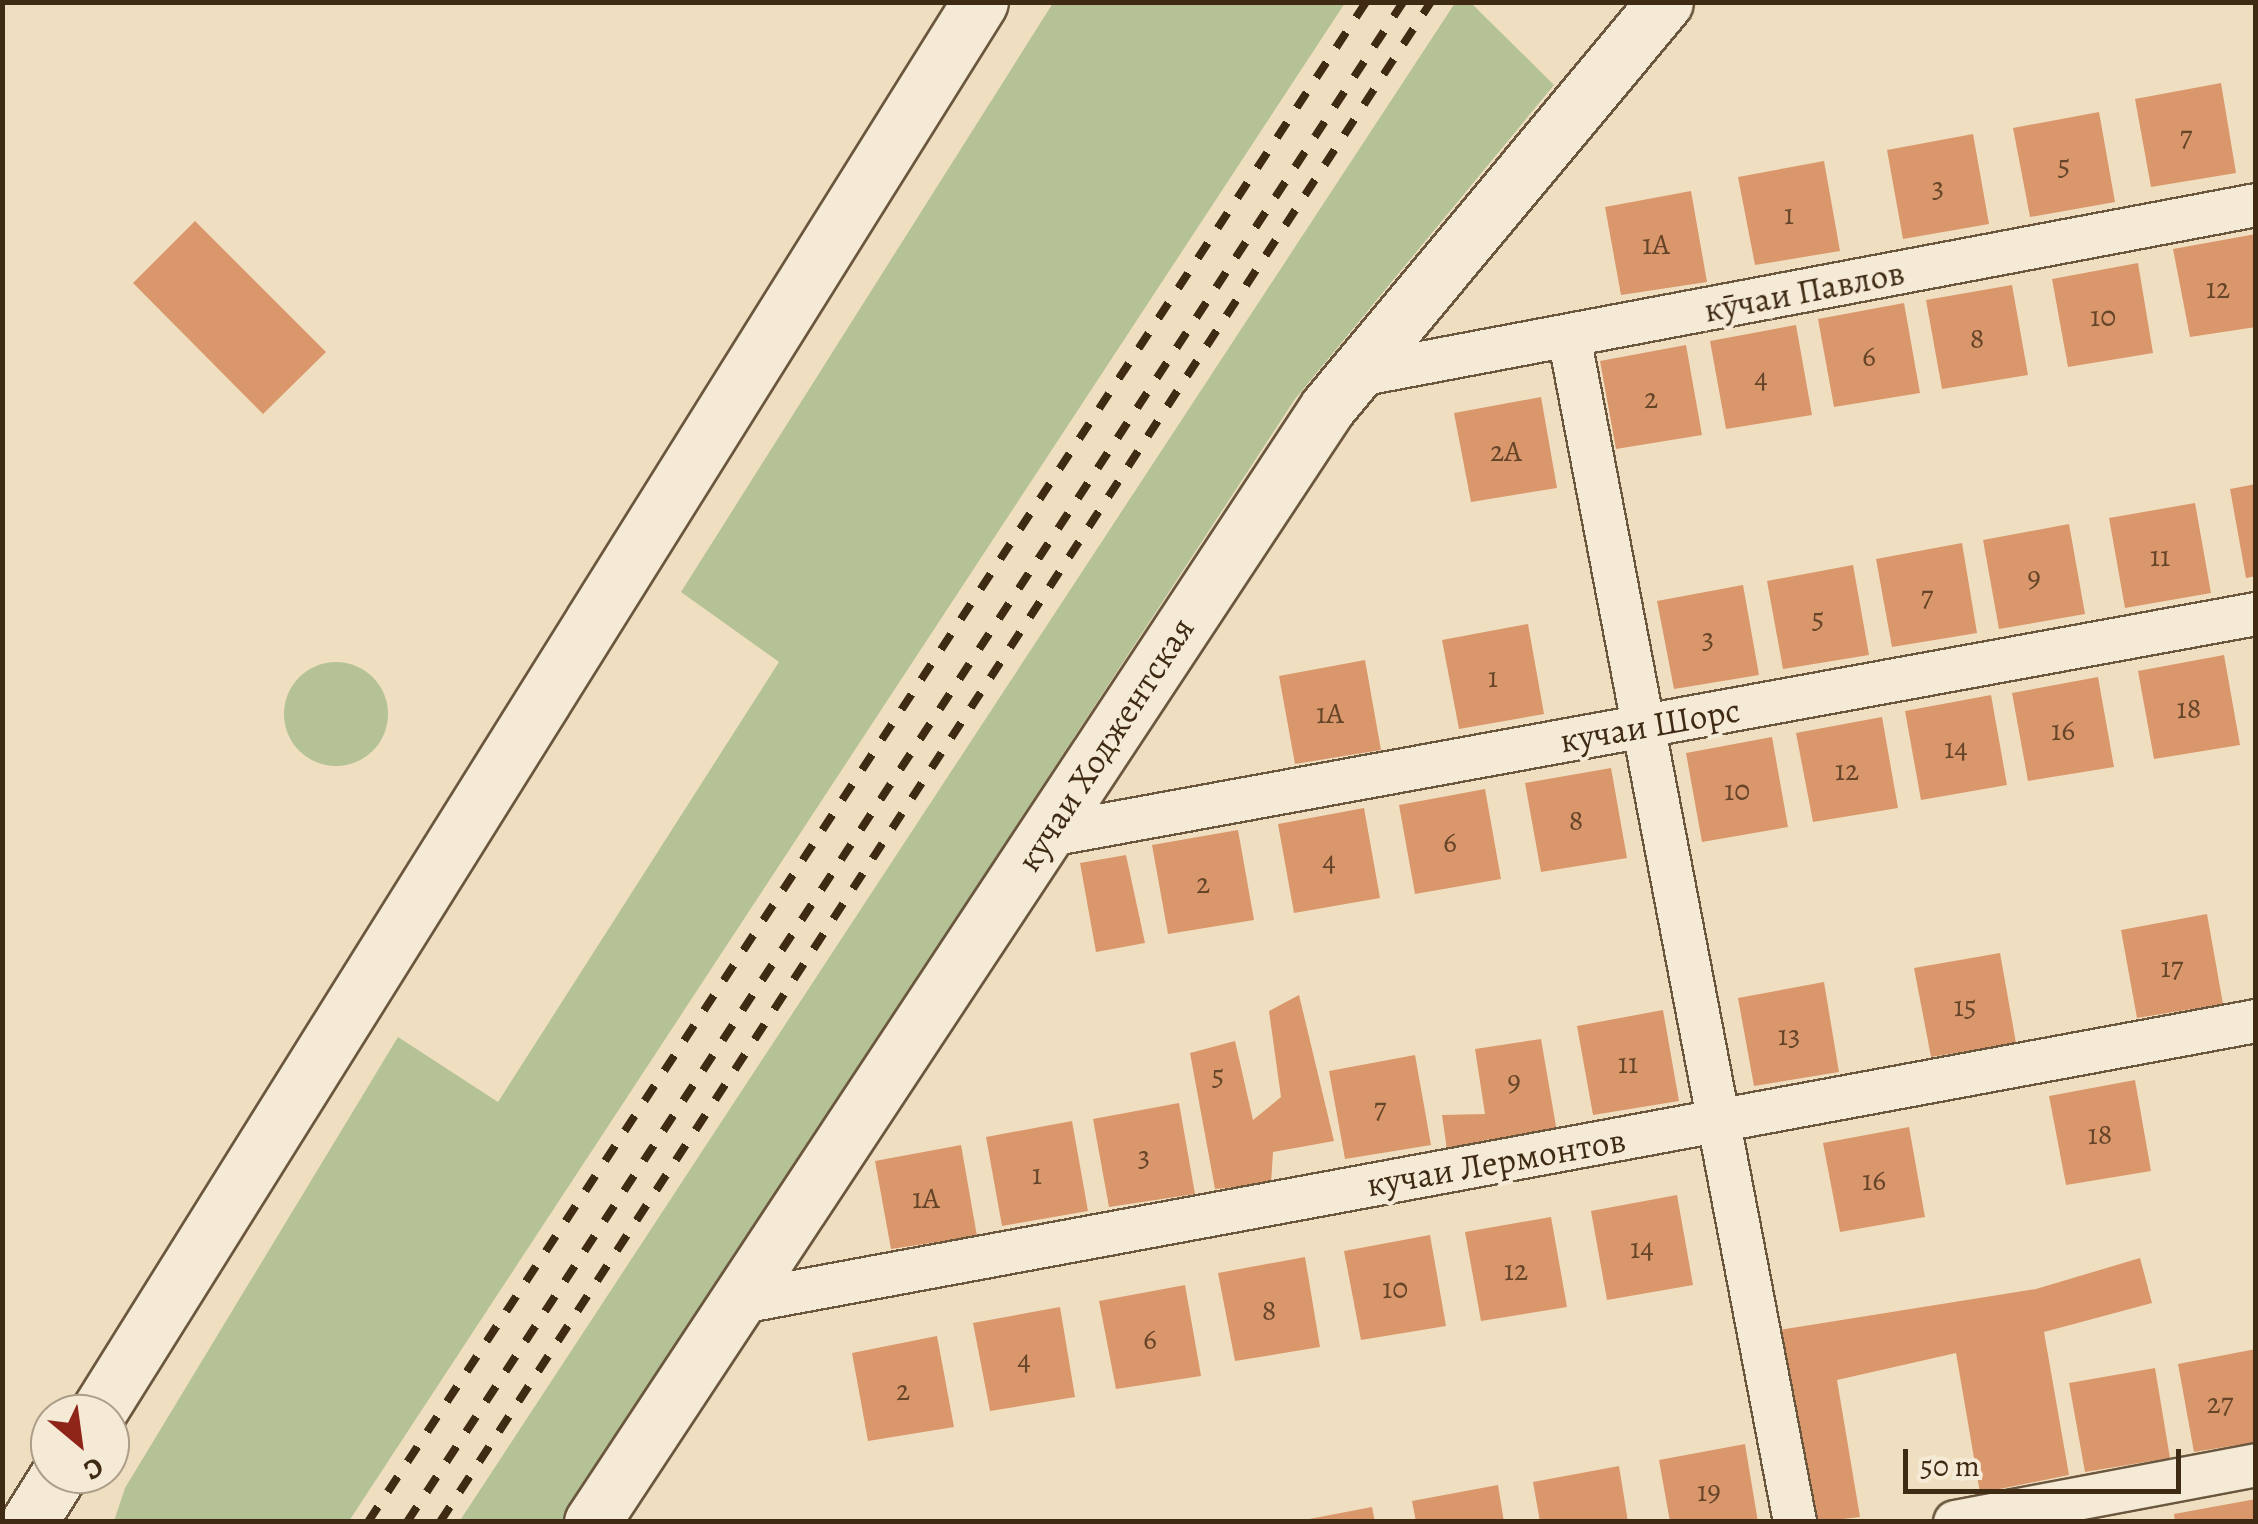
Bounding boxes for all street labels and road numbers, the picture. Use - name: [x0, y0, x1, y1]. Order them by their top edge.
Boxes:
- street label: кӯчаи Павлов: [1700, 251, 1908, 331]
- street label: кучаи Ходжентская: [1007, 609, 1203, 879]
- street label: кучаи Шорс: [1557, 688, 1743, 762]
- street label: кучаи Лермонтов: [1363, 1119, 1629, 1205]

